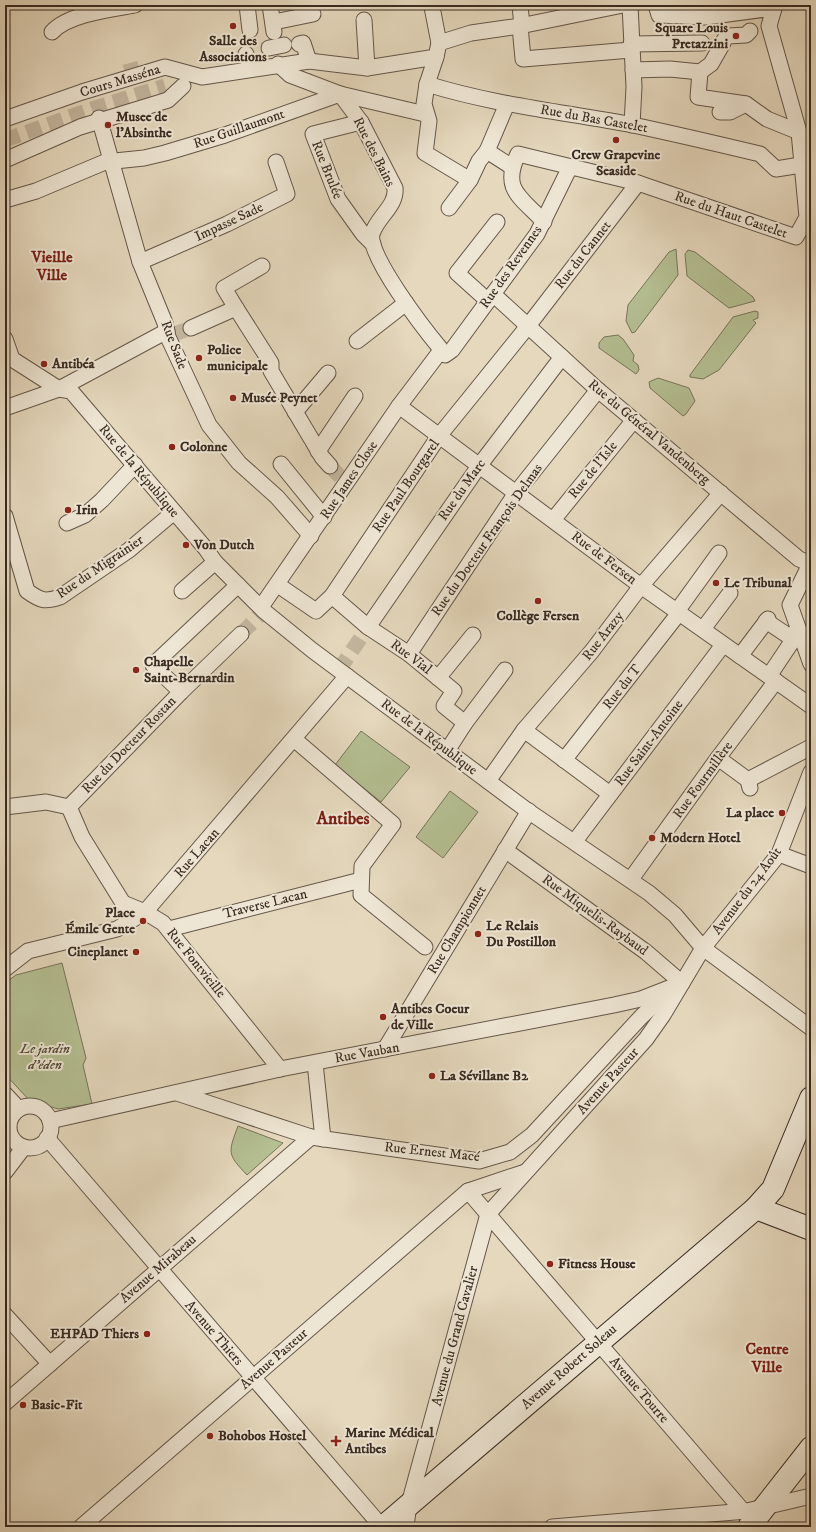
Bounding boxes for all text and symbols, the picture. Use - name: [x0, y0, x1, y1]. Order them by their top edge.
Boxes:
- place label: Square Louis Pretazzini: [655, 19, 728, 53]
- marker: Salle des Associations: [228, 21, 238, 31]
- marker: Square Louis Pretazzini: [731, 31, 741, 41]
- place label: Salle des Associations: [198, 32, 267, 66]
- street label: Cours Masséna: [78, 60, 162, 102]
- street label: Rue du Bas Castelet: [539, 101, 650, 137]
- street label: Rue Guillaumont: [191, 105, 287, 153]
- place label: Musee de l'Absinthe: [115, 108, 172, 142]
- street label: Rue des Bains: [349, 114, 399, 190]
- marker: Musee de l'Absinthe: [103, 120, 113, 130]
- marker: Crew Grapevine Seaside: [611, 135, 621, 145]
- street label: Rue Brulée: [307, 138, 347, 202]
- place label: Crew Grapevine Seaside: [572, 146, 661, 180]
- street label: Rue du Haut Castelet: [672, 187, 790, 243]
- street label: Impasse Sade: [192, 198, 266, 246]
- street label: Rue du Cannet: [551, 217, 616, 293]
- street label: Rue des Revennes: [476, 222, 546, 312]
- district label: Vieille Ville: [30, 247, 73, 285]
- street label: Rue Sade: [156, 318, 192, 372]
- place label: Police municipale: [207, 341, 268, 375]
- marker: Police municipale: [194, 353, 204, 363]
- place label: Antibéa: [51, 355, 96, 373]
- marker: Antibéa: [39, 359, 49, 369]
- street label: Rue du Général Vandenberg: [584, 376, 714, 489]
- place label: Musée Peynet: [241, 389, 318, 407]
- marker: Musée Peynet: [228, 393, 238, 403]
- street label: Rue de la République: [95, 421, 183, 522]
- street label: Rue Paul Bourgarel: [368, 435, 444, 536]
- street label: Rue James Close: [316, 437, 382, 523]
- street label: Rue de l'Isle: [564, 437, 622, 502]
- place label: Colonne: [180, 438, 228, 456]
- marker: Colonne: [167, 442, 177, 452]
- street label: Rue du Marc: [434, 456, 490, 524]
- street label: Rue du Docteur François Delmas: [427, 460, 547, 620]
- place label: Irin: [76, 501, 99, 519]
- marker: Irin: [63, 505, 73, 515]
- street label: Rue de Fersen: [568, 527, 641, 589]
- street label: Rue du Migrainier: [53, 531, 148, 603]
- place label: Von Dutch: [193, 536, 255, 554]
- marker: Von Dutch: [181, 540, 191, 550]
- place label: Le Tribunal: [724, 574, 792, 592]
- marker: Le Tribunal: [711, 578, 721, 588]
- marker: Collège Fersen: [533, 596, 543, 606]
- place label: Collège Fersen: [497, 607, 580, 625]
- street label: Rue Arazy: [578, 607, 628, 664]
- street label: Rue Vial: [387, 636, 436, 679]
- place label: Chapelle Saint-Bernardin: [144, 653, 235, 687]
- street label: Rue du T: [599, 661, 645, 713]
- marker: Chapelle Saint-Bernardin: [131, 665, 141, 675]
- street label: Rue du Docteur Rostan: [78, 692, 181, 798]
- street label: Rue de la République: [377, 695, 481, 779]
- street label: Rue Saint-Antoine: [611, 696, 687, 790]
- street label: Rue Fourmillère: [669, 738, 737, 822]
- place label: La place: [726, 804, 774, 822]
- district label: Antibes: [315, 808, 370, 830]
- marker: La place: [777, 808, 787, 818]
- street label: Rue Lacan: [170, 824, 224, 882]
- place label: Modern Hotel: [660, 829, 741, 847]
- marker: Modern Hotel: [647, 833, 657, 843]
- street label: Avenue du 24 Août: [708, 843, 786, 938]
- street label: Rue Miquelis-Raybaud: [538, 870, 652, 960]
- street label: Rue Championnet: [423, 882, 491, 978]
- street label: Traverse Lacan: [221, 885, 310, 923]
- place label: Place Émile Gente: [65, 904, 135, 938]
- marker: Place Émile Gente: [138, 916, 148, 926]
- place label: Le Relais Du Postillon: [486, 917, 557, 951]
- street label: Rue Fontvieille: [162, 924, 230, 1002]
- marker: Le Relais Du Postillon: [473, 929, 483, 939]
- place label: Cineplanet: [67, 943, 129, 961]
- marker: Cineplanet: [131, 947, 141, 957]
- place label: Antibes Coeur de Ville: [390, 1000, 470, 1034]
- marker: Antibes Coeur de Ville: [378, 1012, 388, 1022]
- street label: Rue Vauban: [333, 1038, 401, 1068]
- park label: Le jardin d'éden: [19, 1040, 70, 1074]
- street label: Avenue Pasteur: [573, 1043, 643, 1118]
- place label: La Sévillane B2: [440, 1067, 529, 1085]
- marker: La Sévillane B2: [427, 1071, 437, 1081]
- street label: Rue Ernest Macé: [383, 1138, 481, 1166]
- street label: Avenue Mirabeau: [116, 1231, 200, 1307]
- place label: Fitness House: [558, 1255, 636, 1273]
- marker: Fitness House: [545, 1259, 555, 1269]
- street label: Avenue du Grand Cavalier: [428, 1263, 483, 1408]
- street label: Avenue Thiers: [181, 1297, 247, 1370]
- street label: Avenue Robert Soleau: [517, 1320, 621, 1414]
- street label: Avenue Pasteur: [236, 1324, 312, 1393]
- place label: EHPAD Thiers: [50, 1325, 139, 1343]
- marker: EHPAD Thiers: [142, 1329, 152, 1339]
- district label: Centre Ville: [745, 1339, 789, 1377]
- street label: Avenue Tourre: [605, 1353, 673, 1427]
- place label: Basic-Fit: [31, 1396, 83, 1414]
- marker: Basic-Fit: [18, 1400, 28, 1410]
- place label: Marine Médical Antibes: [344, 1424, 435, 1458]
- place label: Bohobos Hostel: [218, 1427, 307, 1445]
- marker: Bohobos Hostel: [205, 1431, 215, 1441]
- marker: Marine Médical Antibes: [330, 1435, 342, 1447]

